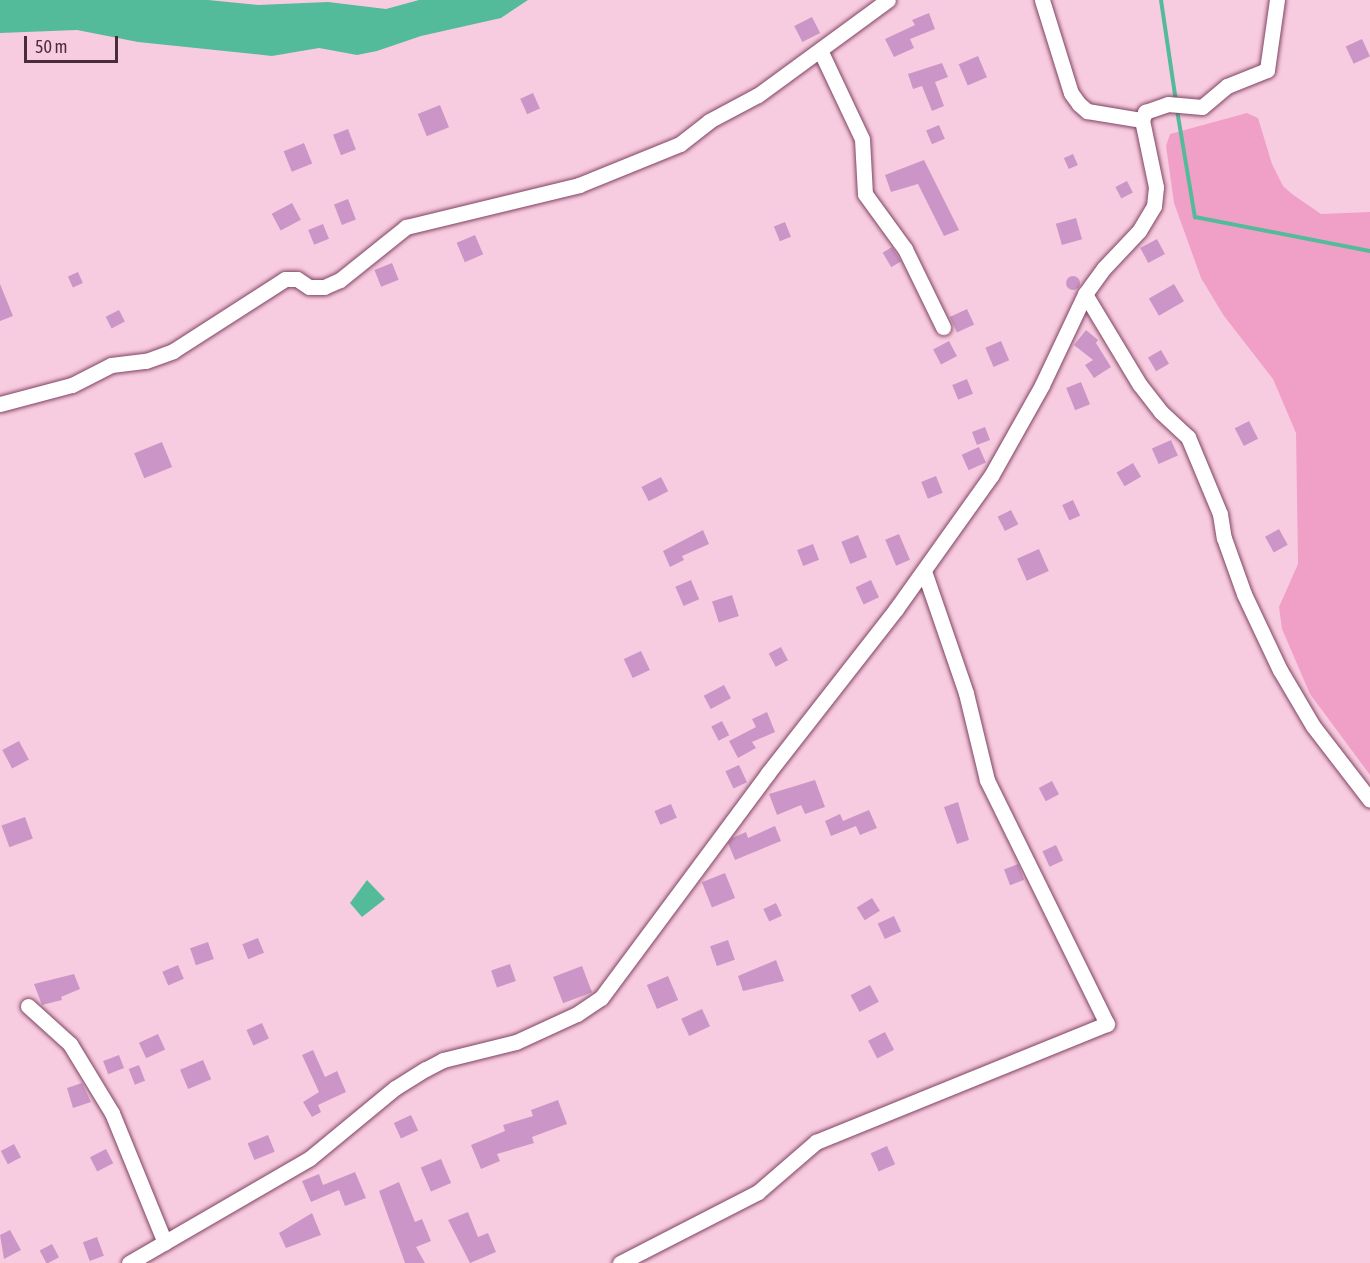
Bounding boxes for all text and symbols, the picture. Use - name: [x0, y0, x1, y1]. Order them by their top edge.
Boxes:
- scale bar: [27, 24, 122, 62]
- text: 50 m: [35, 36, 67, 57]

